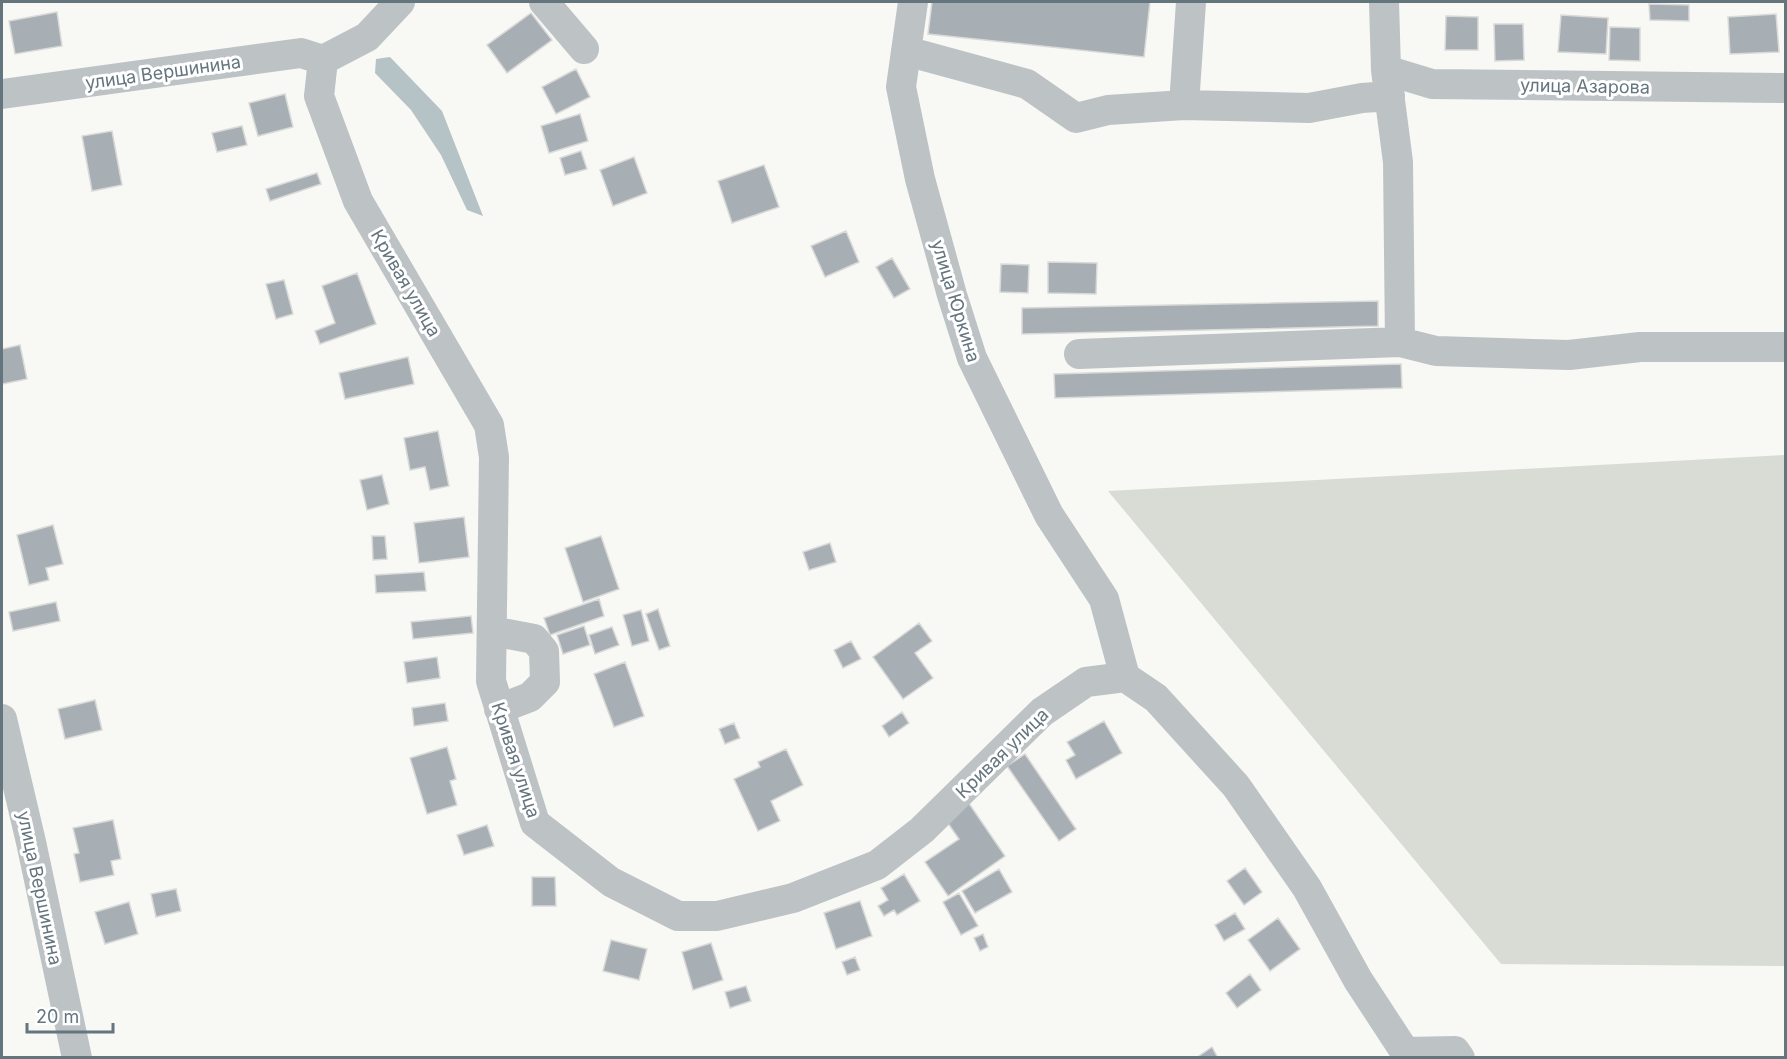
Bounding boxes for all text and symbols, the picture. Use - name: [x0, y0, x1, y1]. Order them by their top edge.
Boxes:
- street label: улица Вершинина: [84, 51, 242, 93]
- street label: улица Азарова: [1520, 74, 1650, 98]
- street label: Кривая улица: [367, 226, 445, 340]
- street label: улица Юркина: [927, 237, 985, 365]
- street label: Кривая улица: [487, 700, 545, 820]
- street label: Кривая улица: [951, 704, 1053, 802]
- street label: улица Вершинина: [13, 809, 67, 967]
- scale bar: [27, 996, 112, 1034]
- text: 20 m: [36, 1006, 79, 1027]

